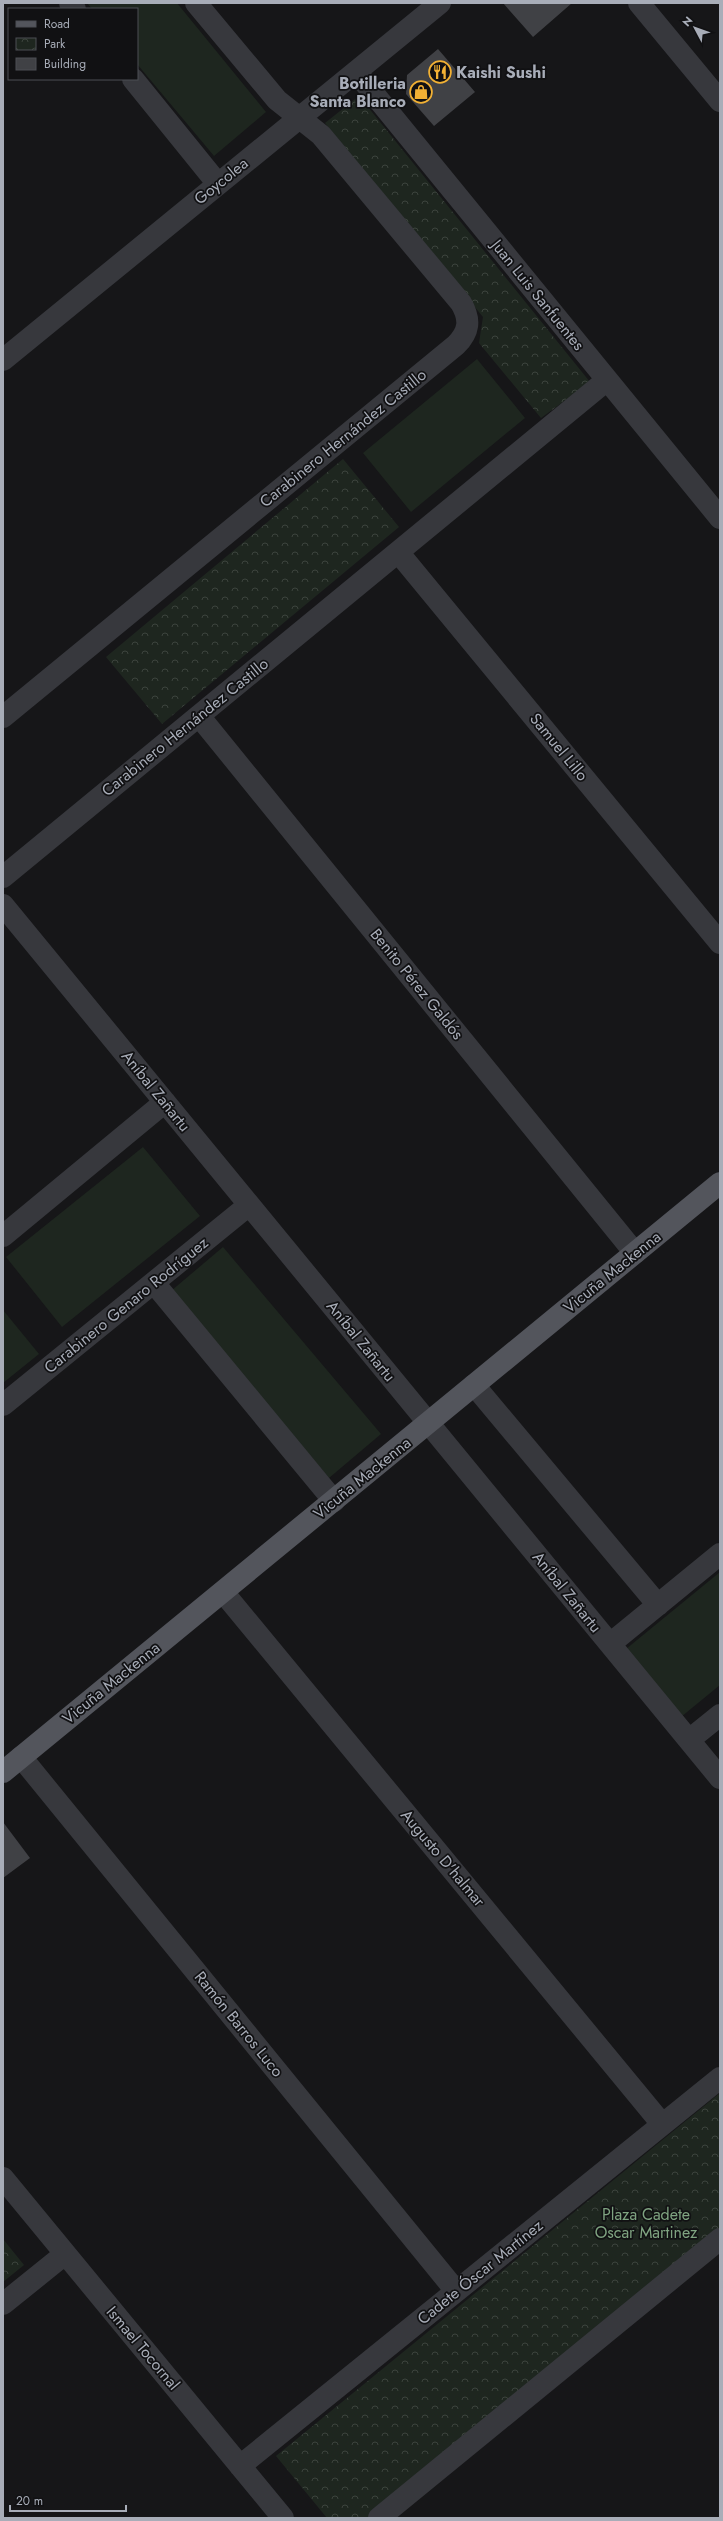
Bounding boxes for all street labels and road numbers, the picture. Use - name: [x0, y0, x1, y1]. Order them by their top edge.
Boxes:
- street label: Goycolea: [189, 152, 253, 210]
- street label: Juan Luis Sanfuentes: [485, 233, 590, 355]
- street label: Carabinero Hernández Castillo: [255, 363, 432, 513]
- street label: Carabinero Hernández Castillo: [97, 652, 274, 802]
- street label: Samuel Lillo: [524, 708, 594, 786]
- street label: Benito Pérez Galdós: [365, 923, 469, 1045]
- street label: Aníbal Zañartu: [116, 1045, 196, 1137]
- street label: Vicuña Mackenna: [558, 1225, 666, 1319]
- street label: Carabinero Genaro Rodríguez: [39, 1231, 214, 1379]
- street label: Aníbal Zañartu: [321, 1295, 401, 1387]
- street label: Vicuña Mackenna: [308, 1431, 416, 1525]
- street label: Aníbal Zañartu: [527, 1546, 607, 1638]
- street label: Vicuña Mackenna: [57, 1636, 165, 1730]
- street label: Augusto D'halmar: [395, 1804, 491, 1912]
- street label: Ramón Barros Luco: [189, 1966, 289, 2082]
- street label: Cadete Óscar Martínez: [412, 2214, 548, 2330]
- street label: Ismael Tocornal: [101, 2301, 185, 2395]

